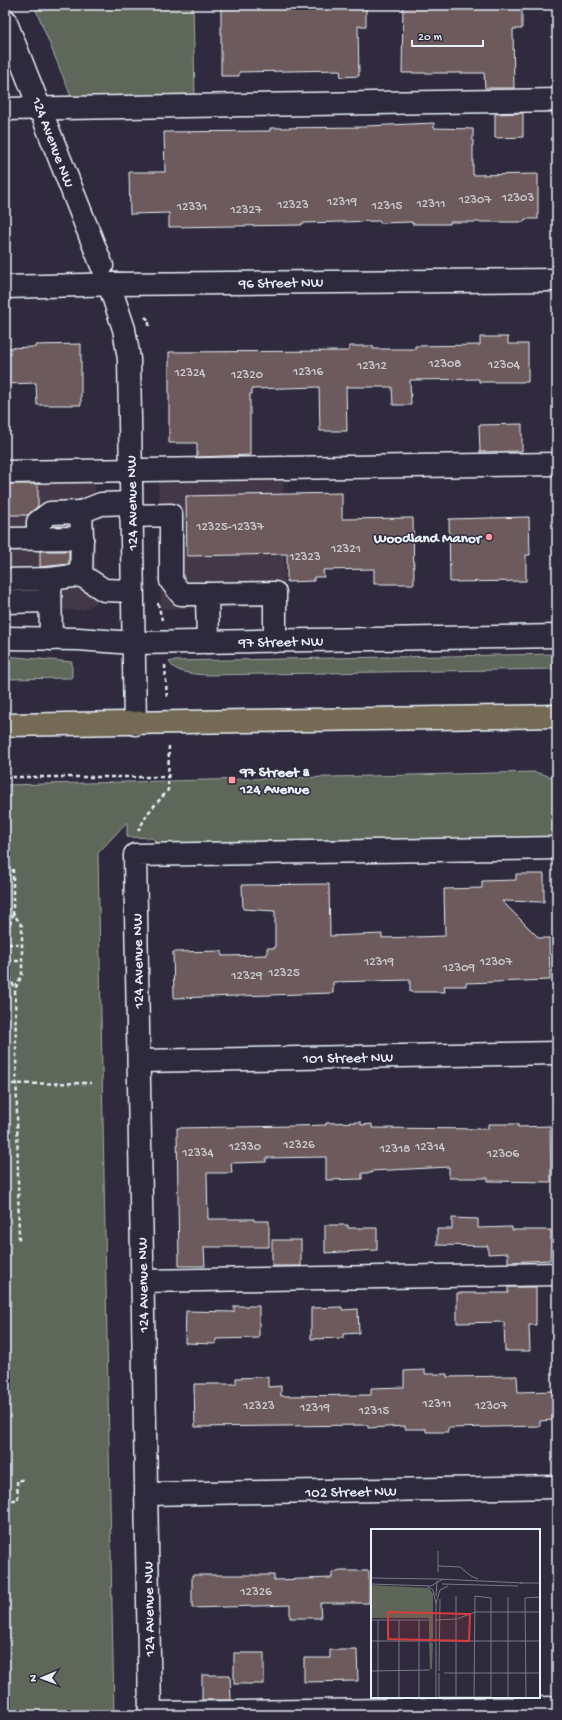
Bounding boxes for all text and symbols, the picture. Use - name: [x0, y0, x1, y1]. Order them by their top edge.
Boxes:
- scale bar: [412, 22, 483, 48]
- text: 20 m: [418, 31, 443, 45]
- street label: 124 Avenue NW: [26, 94, 78, 191]
- house number: 12303: [501, 191, 535, 206]
- house number: 12307: [458, 193, 492, 208]
- house number: 12319: [326, 195, 358, 210]
- house number: 12311: [416, 197, 445, 212]
- house number: 12323: [276, 198, 309, 213]
- house number: 12315: [371, 199, 402, 214]
- house number: 12331: [176, 200, 207, 215]
- house number: 12327: [229, 203, 263, 218]
- street label: 96 Street NW: [238, 274, 324, 294]
- house number: 12308: [428, 357, 461, 372]
- house number: 12304: [487, 358, 520, 373]
- house number: 12312: [356, 359, 388, 374]
- house number: 12316: [292, 365, 324, 380]
- house number: 12324: [174, 366, 205, 381]
- house number: 12320: [230, 368, 264, 383]
- street label: 124 Avenue NW: [123, 455, 143, 552]
- house number: 12325-12337: [195, 520, 265, 535]
- place label: Woodland Manor: [373, 530, 483, 548]
- marker: Woodland Manor: [484, 532, 494, 542]
- house number: 12321: [330, 542, 361, 557]
- house number: 12323: [288, 550, 321, 565]
- street label: 97 Street NW: [237, 633, 324, 653]
- place label: 97 Street & 124 Avenue: [239, 764, 310, 799]
- marker: 97 Street & 124 Avenue: [227, 775, 237, 785]
- street label: 124 Avenue NW: [129, 913, 149, 1010]
- house number: 12319: [363, 955, 395, 970]
- house number: 12307: [479, 955, 513, 970]
- house number: 12309: [442, 961, 476, 976]
- house number: 12325: [267, 966, 300, 981]
- house number: 12329: [230, 969, 263, 984]
- street label: 101 Street NW: [302, 1049, 394, 1069]
- house number: 12326: [282, 1138, 315, 1153]
- house number: 12330: [228, 1140, 262, 1155]
- house number: 12314: [414, 1140, 445, 1155]
- house number: 12318: [379, 1142, 410, 1157]
- house number: 12334: [181, 1146, 214, 1161]
- house number: 12306: [486, 1147, 520, 1162]
- street label: 124 Avenue NW: [134, 1237, 154, 1334]
- house number: 12311: [422, 1397, 451, 1412]
- house number: 12323: [242, 1399, 275, 1414]
- house number: 12307: [474, 1399, 508, 1414]
- house number: 12319: [299, 1401, 331, 1416]
- house number: 12315: [358, 1404, 389, 1419]
- street label: 102 Street NW: [304, 1483, 397, 1503]
- inset map: [371, 1529, 540, 1698]
- street label: 124 Avenue NW: [140, 1561, 160, 1658]
- house number: 12326: [239, 1585, 272, 1600]
- north arrow: [22, 1658, 62, 1698]
- text: N: [28, 1674, 40, 1682]

